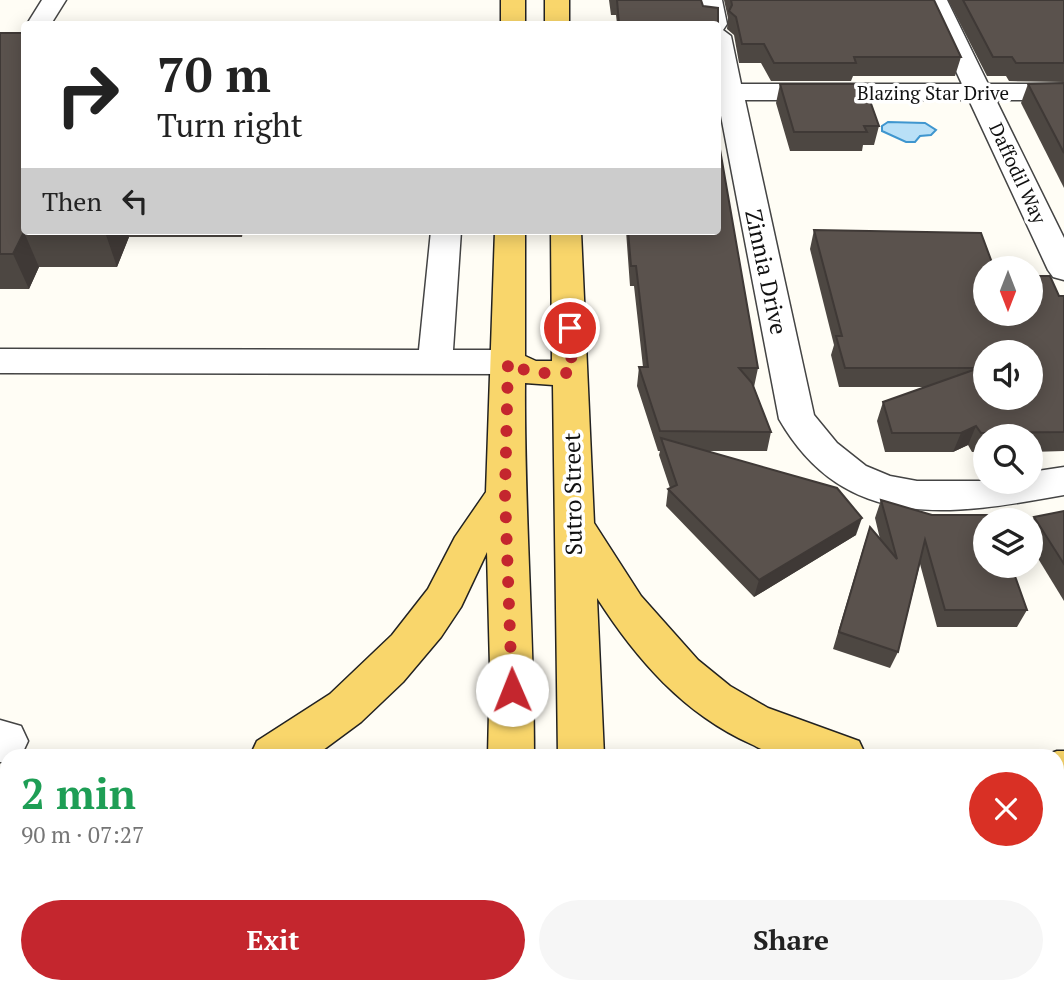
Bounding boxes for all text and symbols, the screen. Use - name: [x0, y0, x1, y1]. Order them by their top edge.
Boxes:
- text: 70 m: [157, 41, 271, 106]
- icon: right: [42, 49, 133, 140]
- street label: Blazing Star Drive: [857, 80, 1009, 105]
- text: Turn right: [157, 104, 303, 146]
- street label: Daffodil Way: [984, 118, 1053, 228]
- icon: left: [116, 182, 154, 220]
- text: Then: [42, 184, 102, 218]
- street label: Zinnia Drive: [738, 206, 795, 337]
- north arrow: [973, 256, 1043, 326]
- map controls: [973, 256, 1043, 578]
- pin: [540, 298, 600, 358]
- icon: arrive: [551, 309, 589, 347]
- button: sound: [973, 340, 1043, 410]
- button: search: [973, 424, 1043, 494]
- street label: Sutro Street: [556, 432, 589, 556]
- button: layers: [973, 508, 1043, 578]
- position arrow: [475, 653, 549, 727]
- text: 2 min: [21, 765, 136, 821]
- button: close: [969, 772, 1043, 846]
- text: 90 m · 07:27: [21, 819, 144, 850]
- button: Exit: [21, 900, 525, 980]
- button: Share: [539, 900, 1043, 980]

